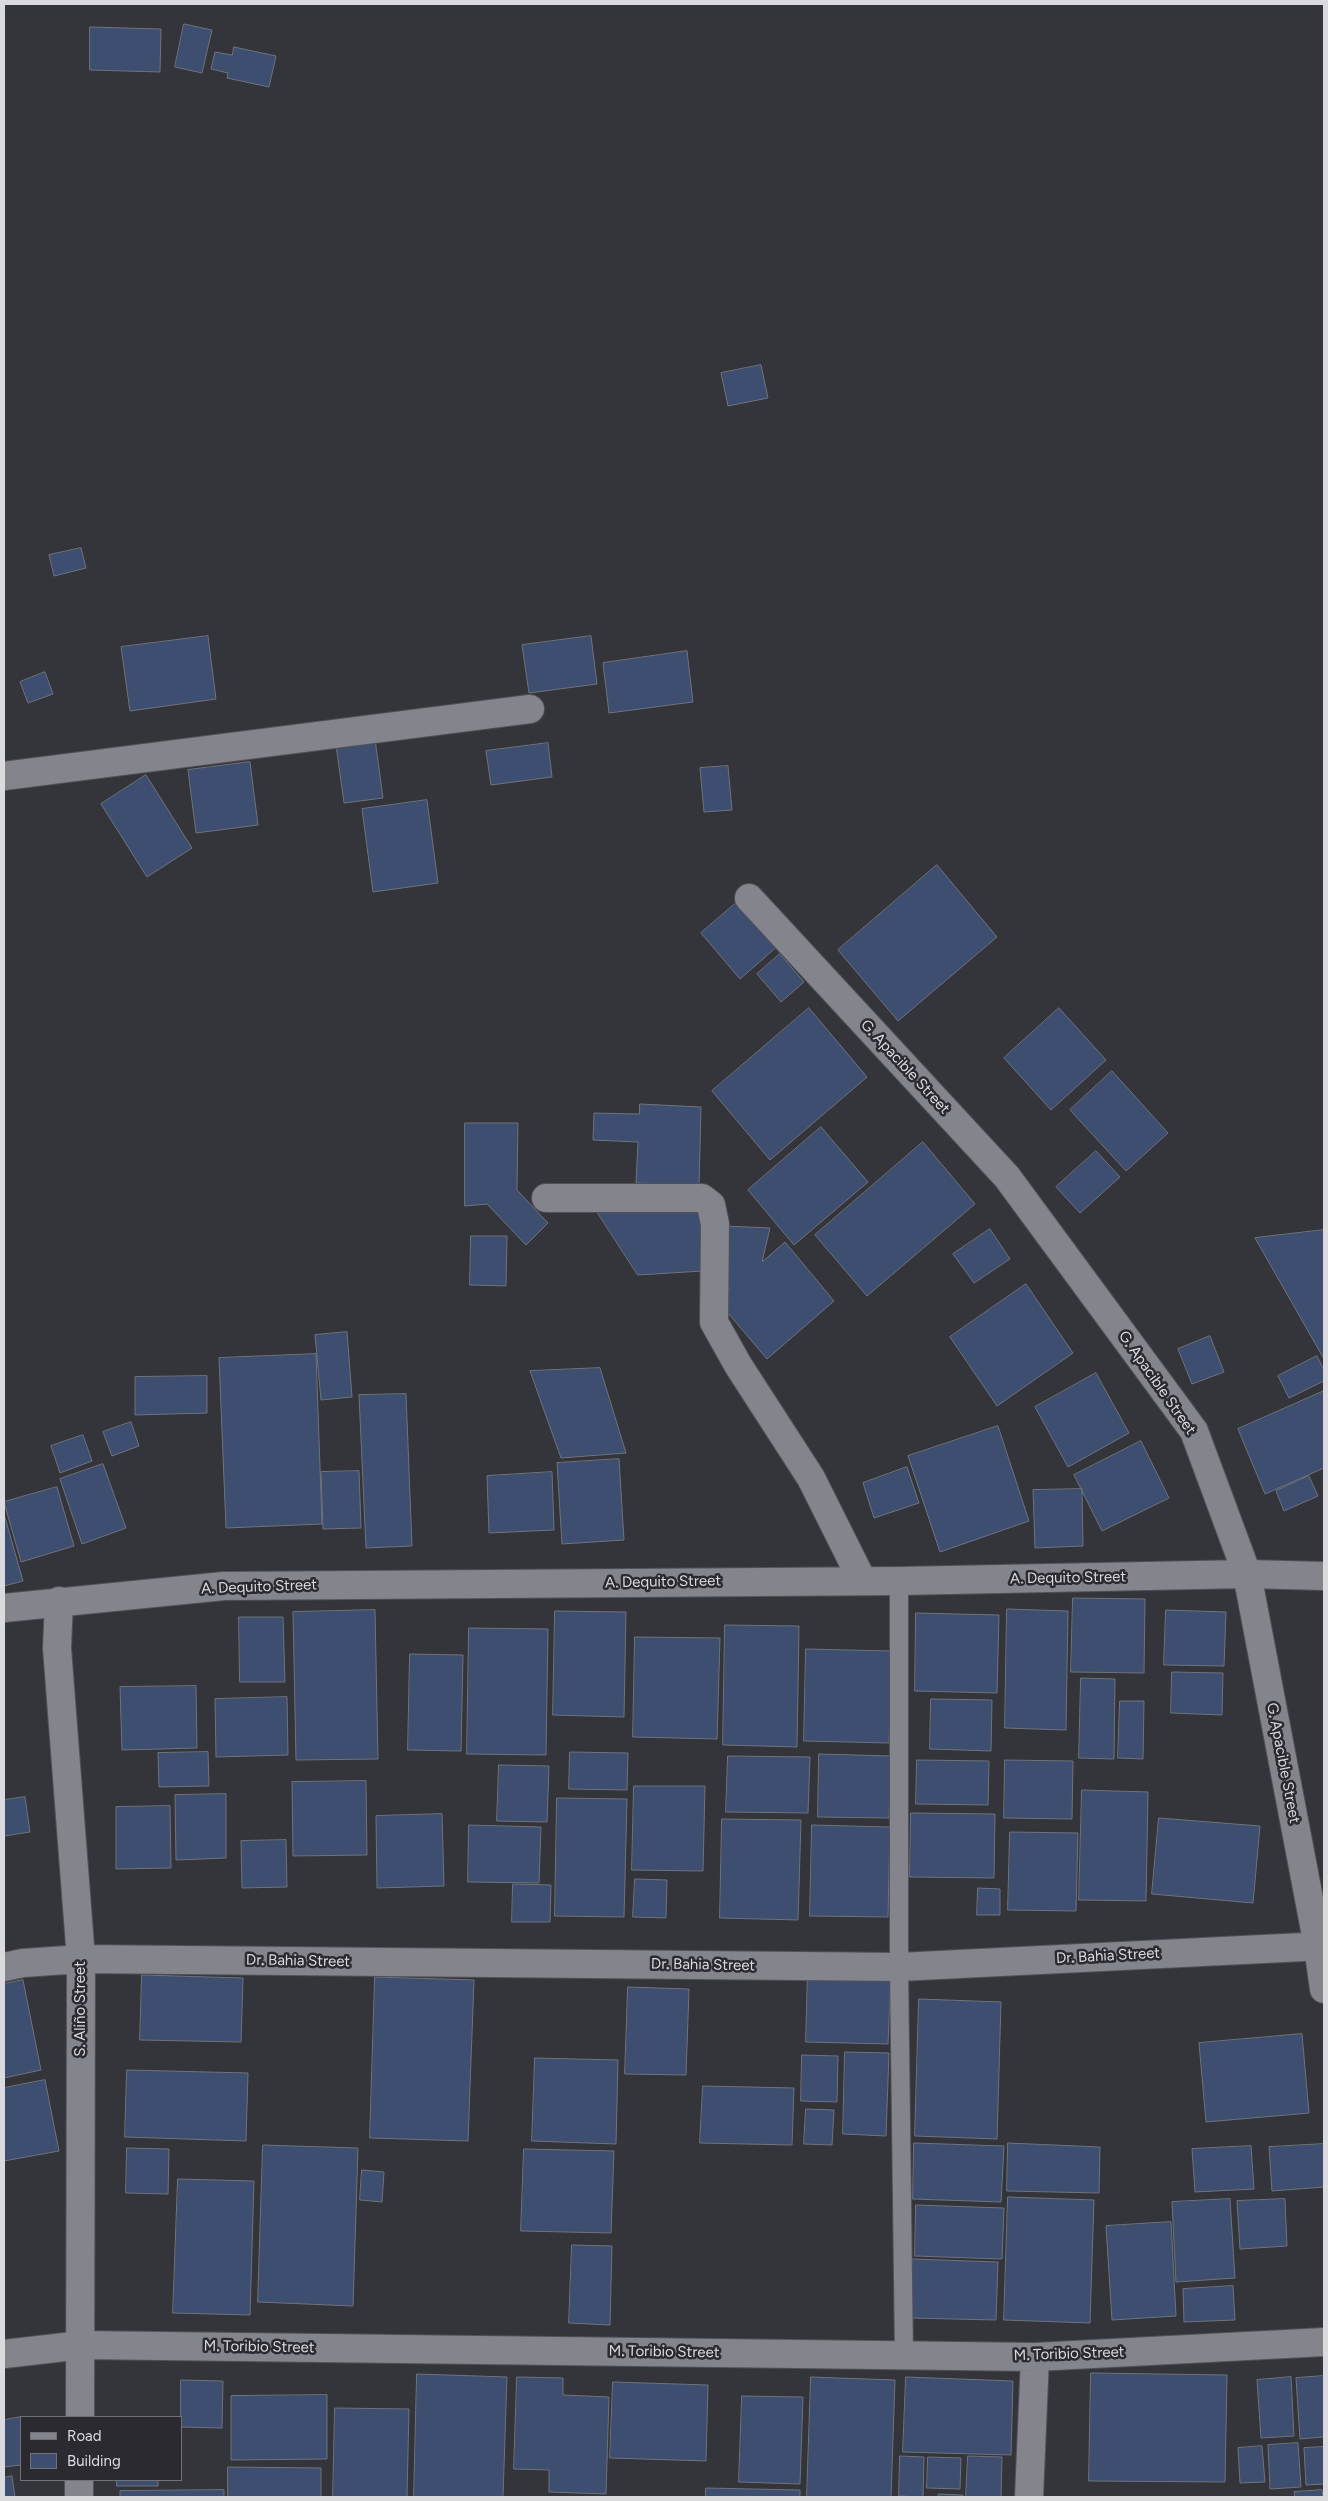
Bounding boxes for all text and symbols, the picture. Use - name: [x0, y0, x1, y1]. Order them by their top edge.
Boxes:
- street label: G. Apacible Street: [857, 1016, 953, 1118]
- street label: G. Apacible Street: [1115, 1328, 1199, 1438]
- street label: A. Dequito Street: [1010, 1568, 1126, 1588]
- street label: A. Dequito Street: [605, 1572, 721, 1592]
- street label: A. Dequito Street: [201, 1576, 317, 1598]
- street label: G. Apacible Street: [1262, 1701, 1304, 1825]
- street label: Dr. Bahia Street: [1055, 1944, 1161, 1968]
- street label: Dr. Bahia Street: [246, 1951, 350, 1971]
- street label: Dr. Bahia Street: [651, 1955, 755, 1975]
- street label: S. Aliño Street: [72, 1961, 90, 2057]
- street label: M. Toribio Street: [203, 2337, 315, 2357]
- street label: M. Toribio Street: [608, 2342, 720, 2362]
- street label: M. Toribio Street: [1013, 2343, 1125, 2365]
- legend: [20, 2416, 182, 2481]
- text: Road: [67, 2427, 102, 2445]
- text: Building: [67, 2452, 121, 2470]

